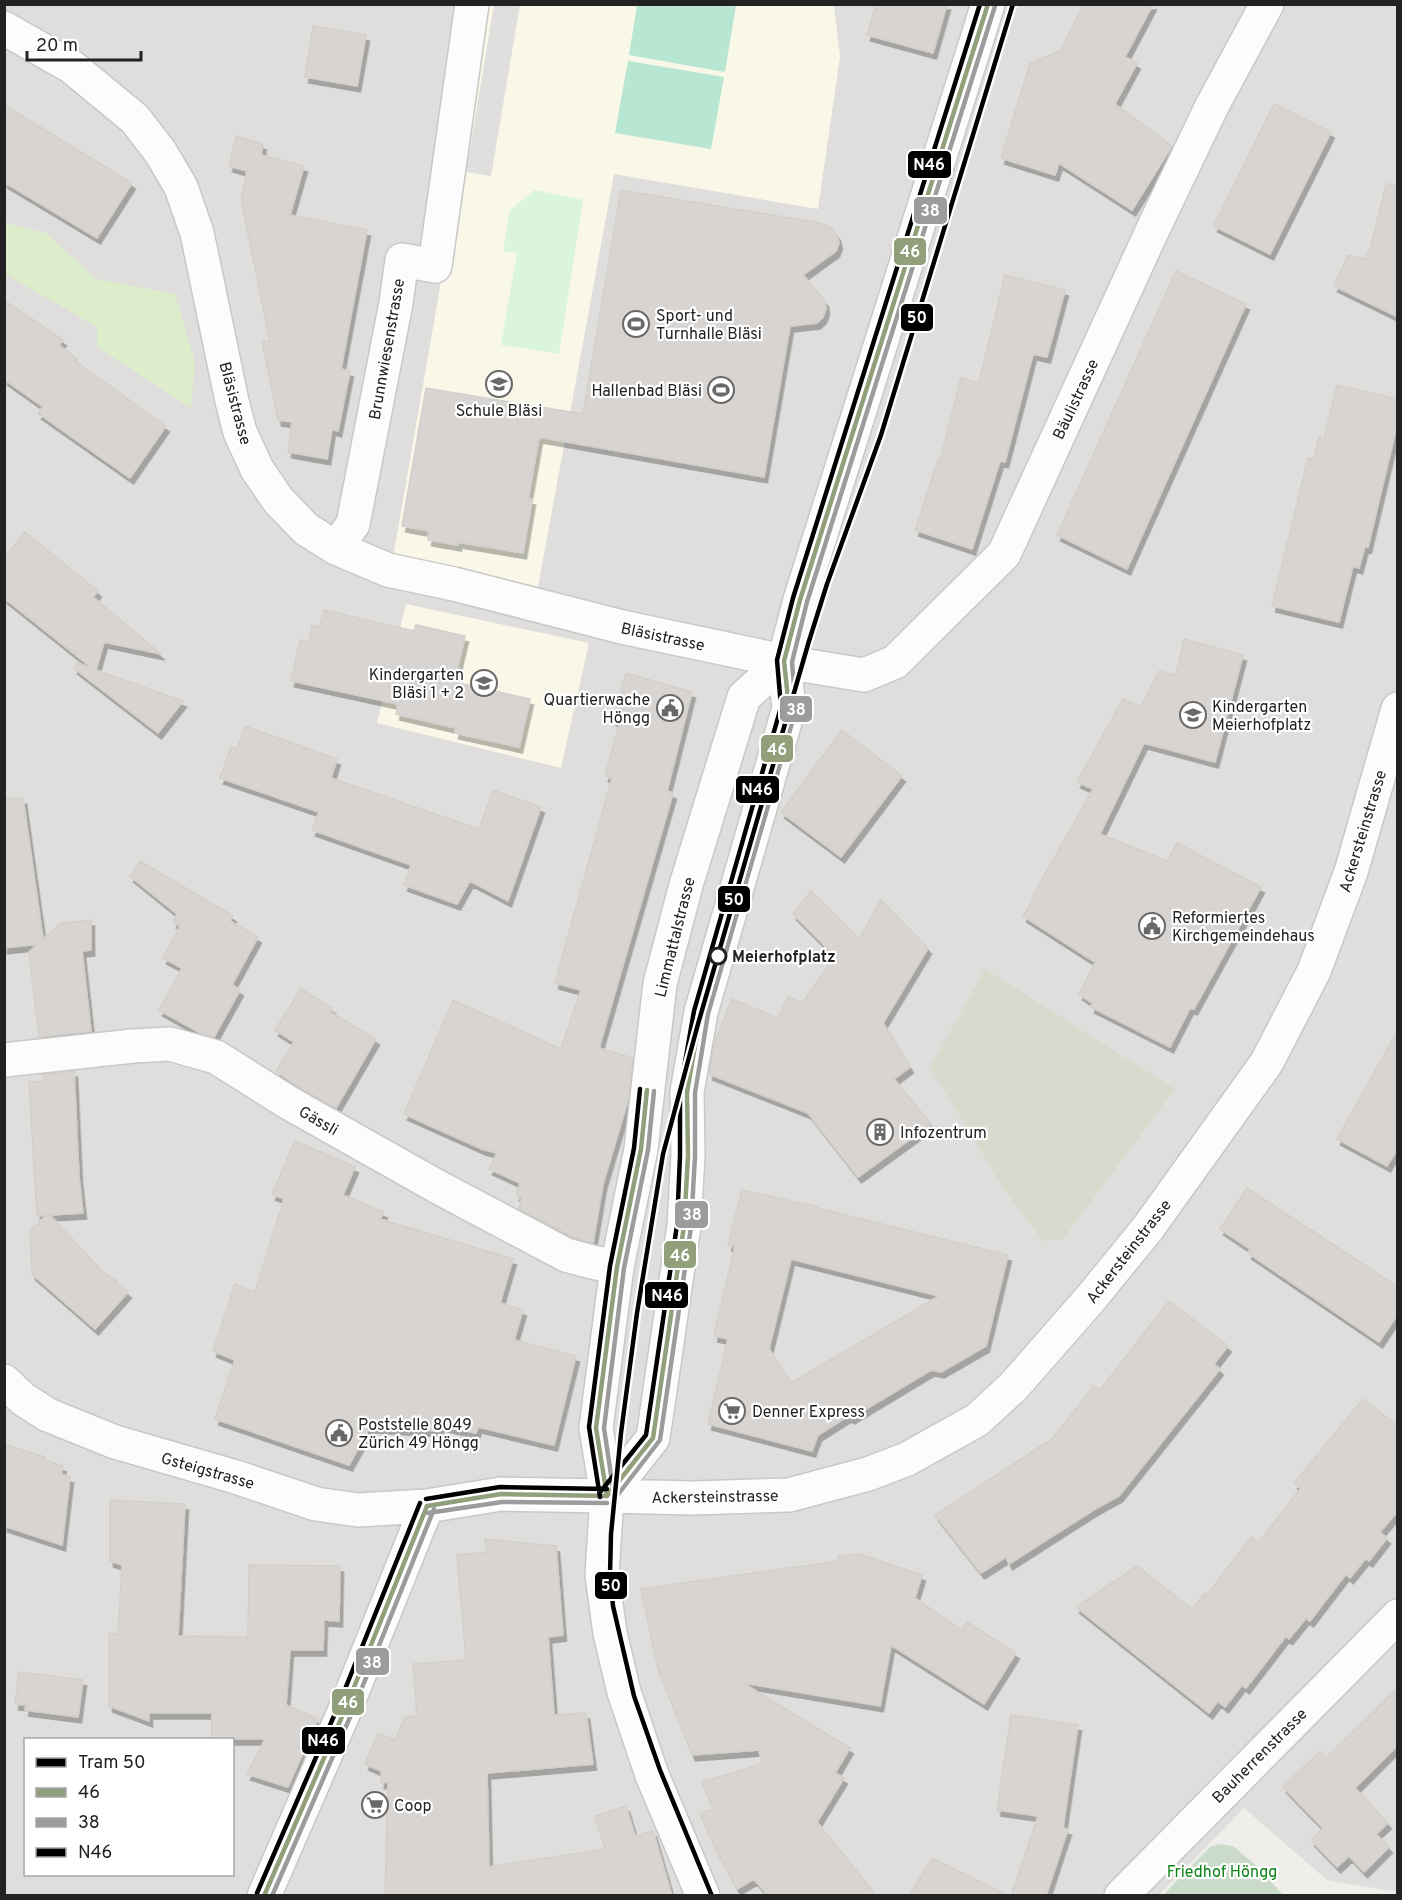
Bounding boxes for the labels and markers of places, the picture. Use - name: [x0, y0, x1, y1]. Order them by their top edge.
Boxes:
- place label: Sport- und Turnhalle Bläsi: [656, 307, 762, 345]
- sports icon: Sport- und Turnhalle Bläsi: [621, 309, 651, 339]
- school or university icon: Schule Bläsi: [484, 369, 514, 399]
- sports icon: Hallenbad Bläsi: [706, 375, 736, 405]
- place label: Hallenbad Bläsi: [591, 382, 702, 402]
- place label: Schule Bläsi: [456, 402, 542, 422]
- place label: Kindergarten Bläsi 1 + 2: [369, 666, 464, 704]
- school or university icon: Kindergarten Bläsi 1 + 2: [469, 668, 499, 698]
- place label: Quartierwache Höngg: [544, 691, 650, 729]
- public building icon: Quartierwache Höngg: [655, 693, 685, 723]
- place label: Kindergarten Meierhofplatz: [1212, 698, 1311, 736]
- school or university icon: Kindergarten Meierhofplatz: [1178, 700, 1208, 730]
- place label: Reformiertes Kirchgemeindehaus: [1172, 909, 1315, 947]
- public building icon: Reformiertes Kirchgemeindehaus: [1137, 911, 1167, 941]
- marker: Meierhofplatz: [709, 947, 727, 965]
- place label: Meierhofplatz: [732, 948, 836, 968]
- building icon: Infozentrum: [865, 1117, 895, 1147]
- place label: Infozentrum: [900, 1124, 987, 1144]
- supermarket icon: Denner Express: [717, 1396, 747, 1426]
- place label: Denner Express: [752, 1403, 865, 1423]
- place label: Poststelle 8049 Zürich 49 Höngg: [358, 1416, 479, 1454]
- public building icon: Poststelle 8049 Zürich 49 Höngg: [324, 1418, 354, 1448]
- supermarket icon: Coop: [360, 1790, 390, 1820]
- place label: Coop: [394, 1797, 432, 1817]

